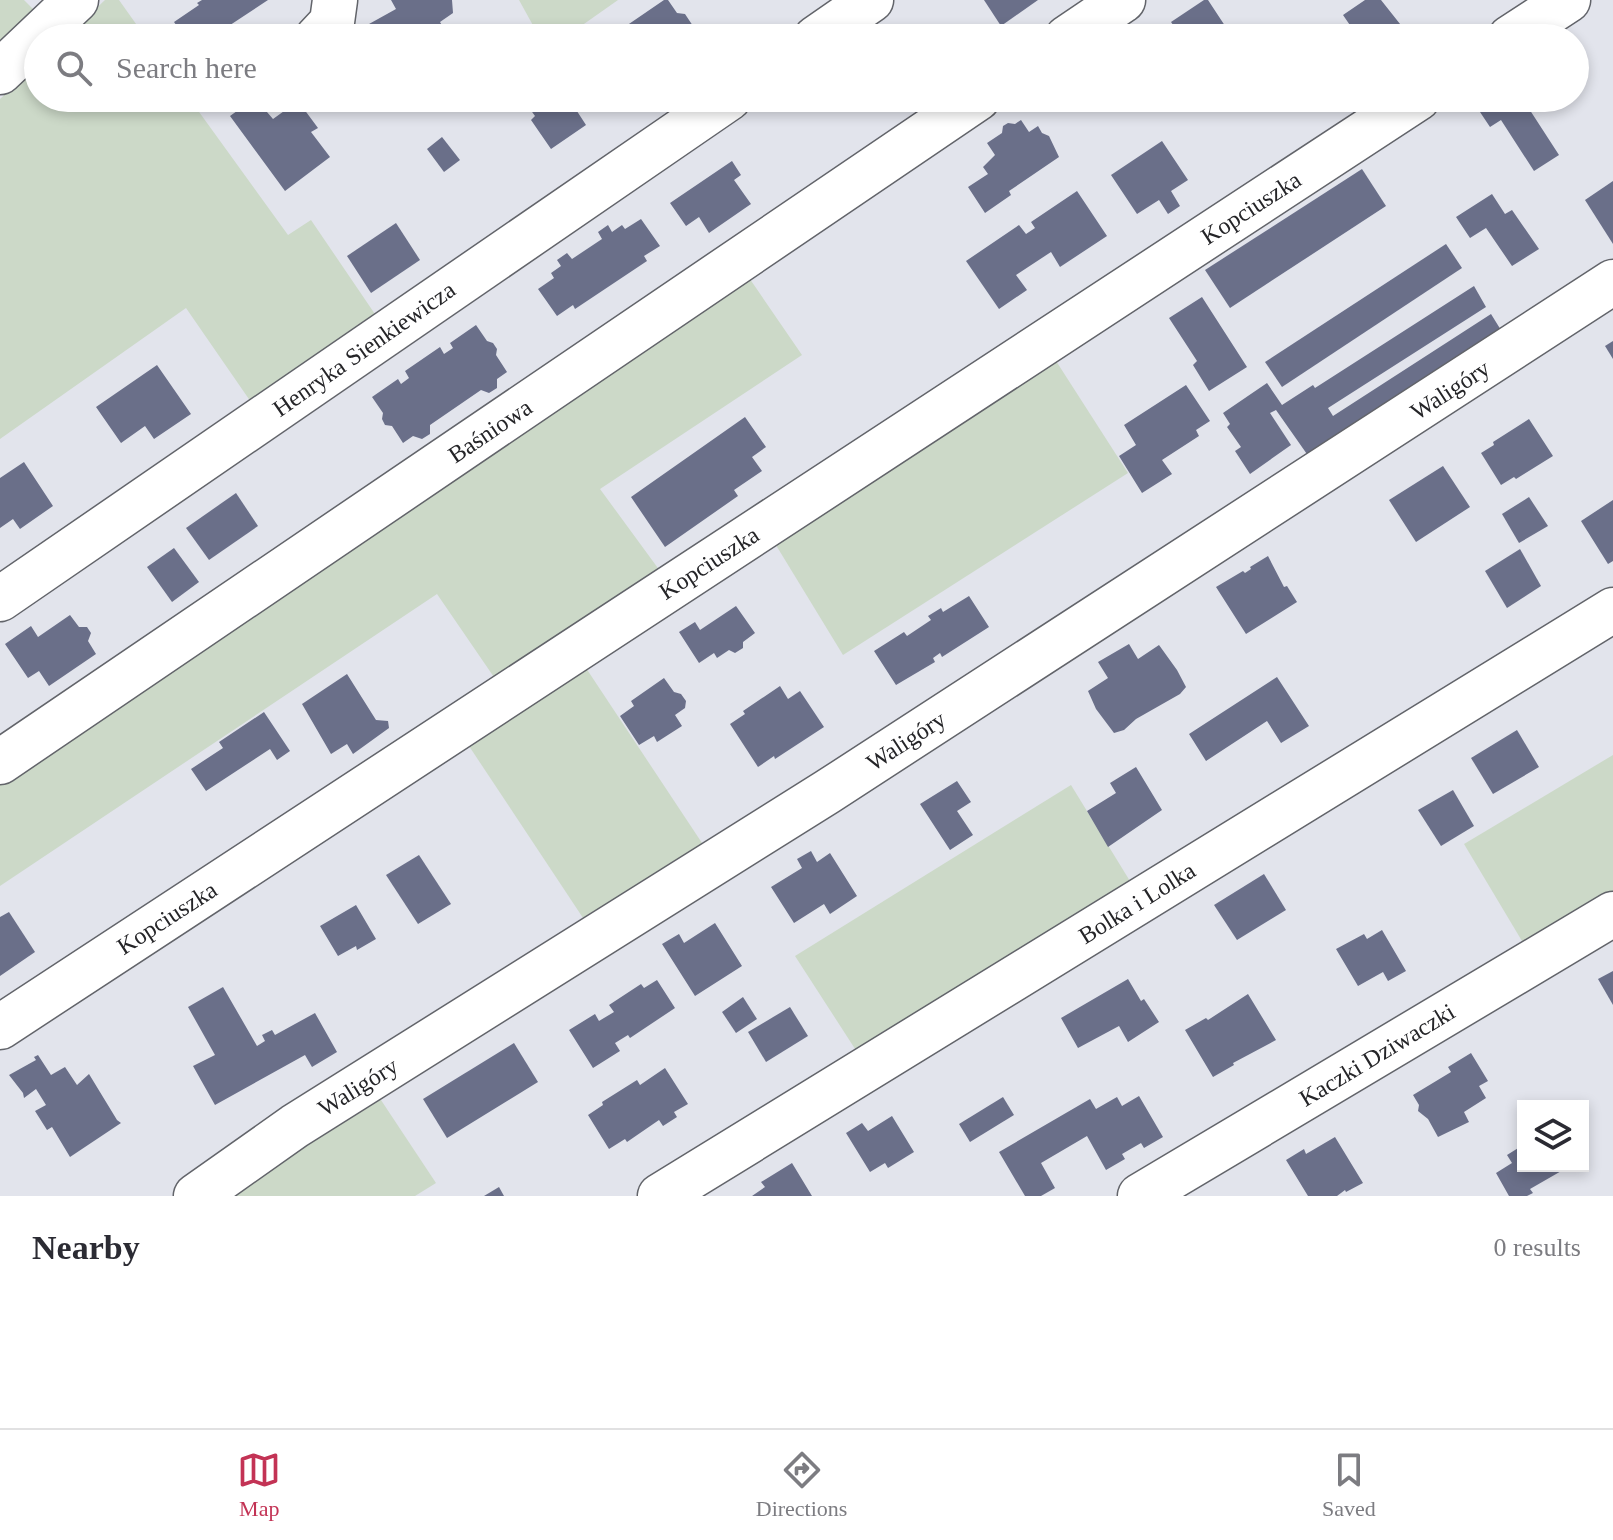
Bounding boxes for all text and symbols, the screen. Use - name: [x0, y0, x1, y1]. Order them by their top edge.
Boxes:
- search box: [24, 24, 1589, 112]
- icon: search: [52, 46, 96, 90]
- text: Search here: [116, 51, 257, 84]
- street label: Kopciuszka: [1196, 166, 1306, 250]
- street label: Henryka Sienkiewicza: [268, 276, 460, 422]
- street label: Waligóry: [1406, 355, 1494, 425]
- street label: Baśniowa: [443, 394, 537, 468]
- street label: Kopciuszka: [654, 521, 764, 605]
- street label: Waligóry: [862, 706, 950, 776]
- street label: Bolka i Lolka: [1074, 857, 1200, 949]
- street label: Kopciuszka: [112, 876, 222, 960]
- street label: Kaczki Dziwaczki: [1295, 998, 1460, 1112]
- street label: Waligóry: [313, 1052, 403, 1122]
- map controls: [1517, 1100, 1589, 1172]
- button: layers: [1517, 1100, 1589, 1172]
- text: Nearby: [32, 1229, 140, 1266]
- text: 0 results: [1494, 1233, 1581, 1262]
- tab: Map: [237, 1448, 281, 1522]
- tab: Directions: [756, 1448, 847, 1522]
- tab: Saved: [1322, 1448, 1376, 1522]

